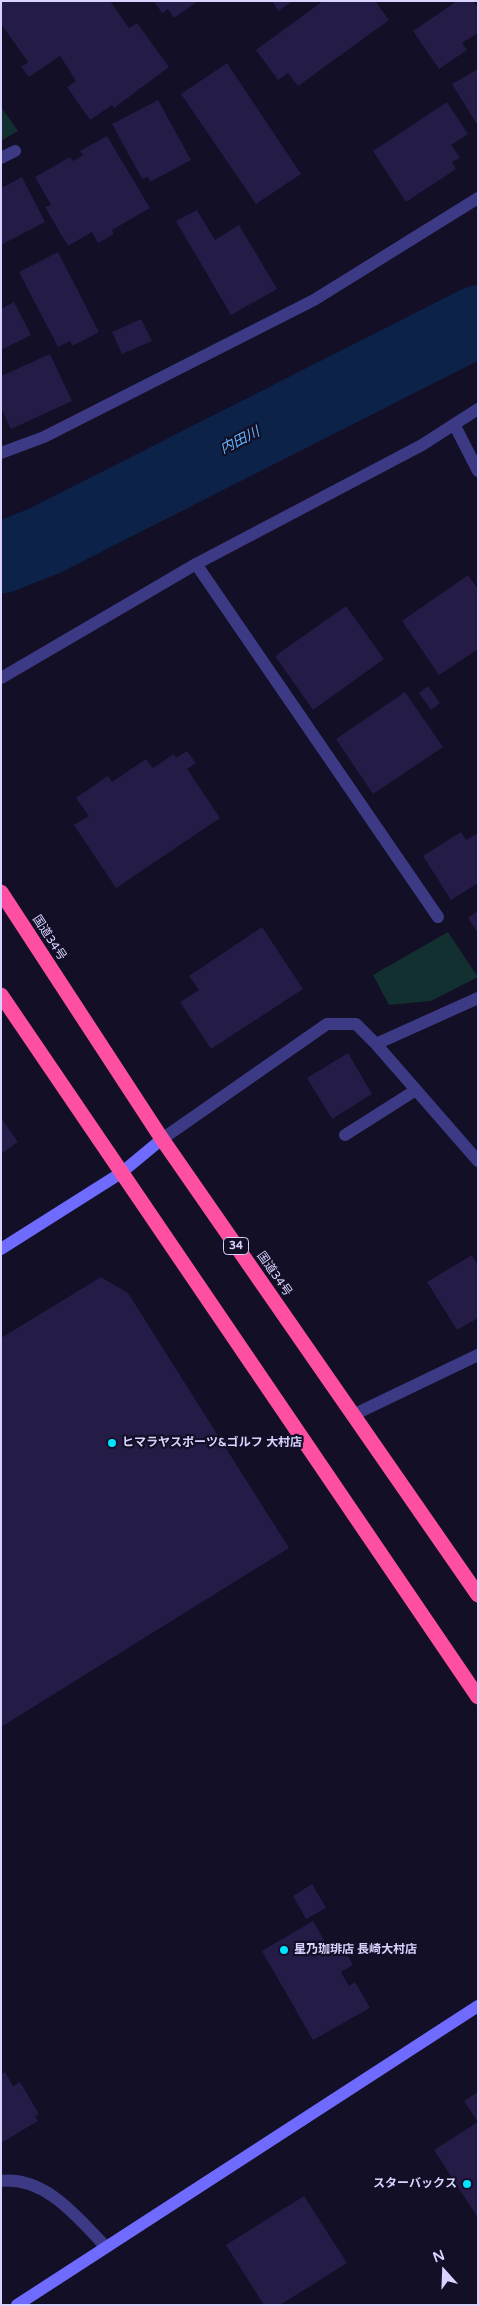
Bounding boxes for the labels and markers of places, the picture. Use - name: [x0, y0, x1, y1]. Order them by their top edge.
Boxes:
- place label: ヒマラヤスポーツ&ゴルフ 大村店: [122, 1436, 302, 1450]
- marker: ヒマラヤスポーツ&ゴルフ 大村店: [106, 1437, 118, 1449]
- place label: 星乃珈琲店 長崎大村店: [294, 1943, 417, 1957]
- marker: 星乃珈琲店 長崎大村店: [278, 1944, 290, 1956]
- place label: スターバックス: [373, 2177, 457, 2191]
- marker: スターバックス: [461, 2178, 473, 2190]

